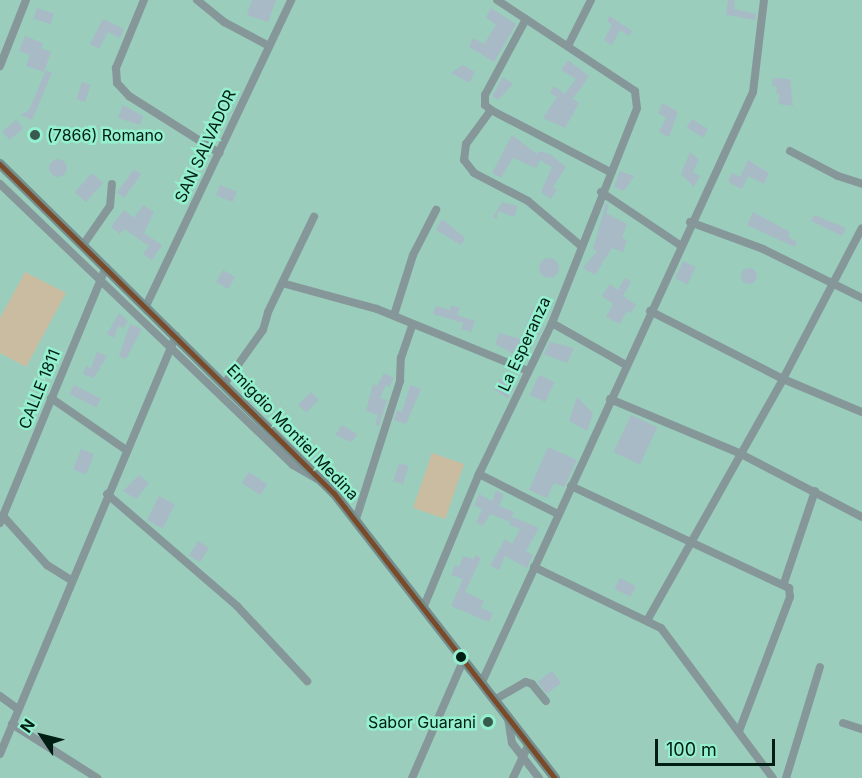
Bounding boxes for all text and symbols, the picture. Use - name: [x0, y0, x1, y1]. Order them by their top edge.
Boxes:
- street label: SAN SALVADOR: [170, 87, 240, 205]
- place label: (7866) Romano: [47, 125, 163, 145]
- marker: (7866) Romano: [28, 128, 42, 142]
- street label: La Esperanza: [494, 294, 554, 394]
- street label: CALLE 1811: [14, 346, 64, 432]
- street label: Emigdio Montiel Medina: [223, 360, 363, 504]
- unlabelled marker: [455, 651, 467, 663]
- north arrow: [12, 706, 72, 766]
- place label: Sabor Guarani: [368, 712, 476, 732]
- text: N: [16, 715, 39, 736]
- marker: Sabor Guarani: [481, 715, 495, 729]
- scale bar: [658, 727, 778, 765]
- text: 100 m: [666, 739, 717, 760]

